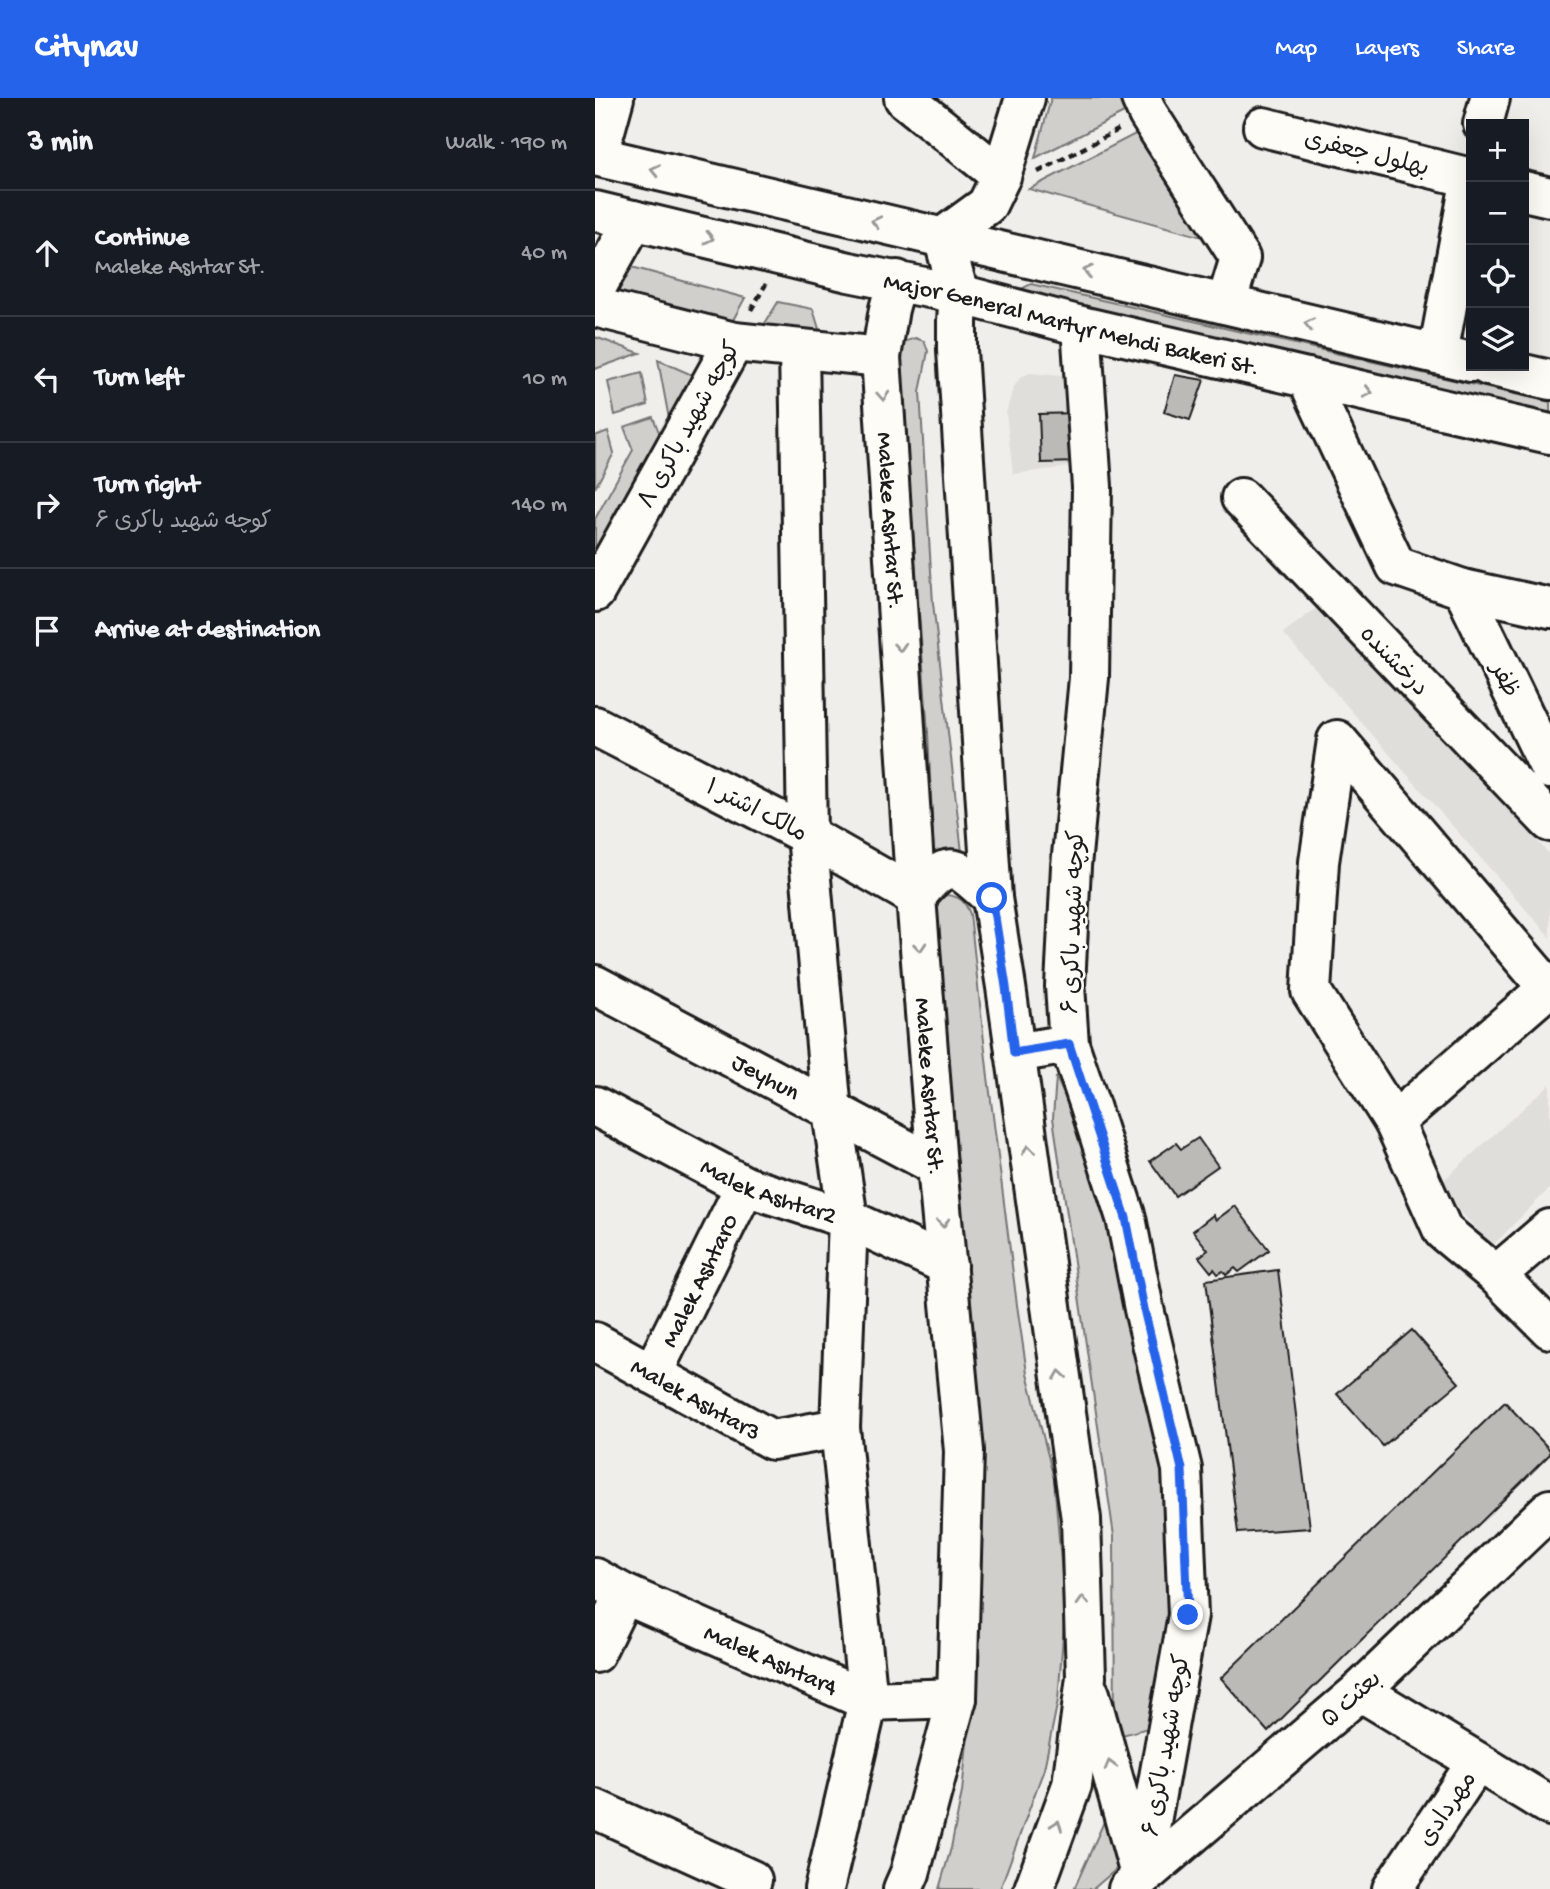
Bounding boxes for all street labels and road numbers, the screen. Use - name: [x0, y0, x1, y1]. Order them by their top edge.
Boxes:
- street label: بهلول جعفری: [1301, 126, 1432, 185]
- street label: Major General Martyr Mehdi Bakeri St.: [881, 268, 1262, 385]
- street label: کوچه شهید باکری ۸: [633, 337, 749, 514]
- street label: Maleke Ashtar St.: [868, 431, 908, 611]
- street label: درخشنده: [1352, 621, 1433, 704]
- street label: ظفر: [1481, 656, 1524, 703]
- street label: مالک اشتر ۱: [700, 774, 811, 850]
- street label: کوچه شهید باکری ۶: [1058, 830, 1093, 1015]
- street label: Maleke Ashtar St.: [906, 997, 949, 1177]
- street label: Jeyhun: [726, 1049, 804, 1109]
- street label: Malek Ashtar2: [694, 1154, 840, 1232]
- street label: Malek Ashtar0: [657, 1210, 747, 1353]
- street label: Malek Ashtar3: [625, 1354, 765, 1449]
- street label: Malek Ashtar4: [699, 1620, 842, 1704]
- street label: کوچه شهید باکری ۶: [1138, 1652, 1199, 1839]
- street label: بعثت ۵: [1316, 1666, 1389, 1735]
- street label: مهردادی: [1413, 1767, 1485, 1853]

